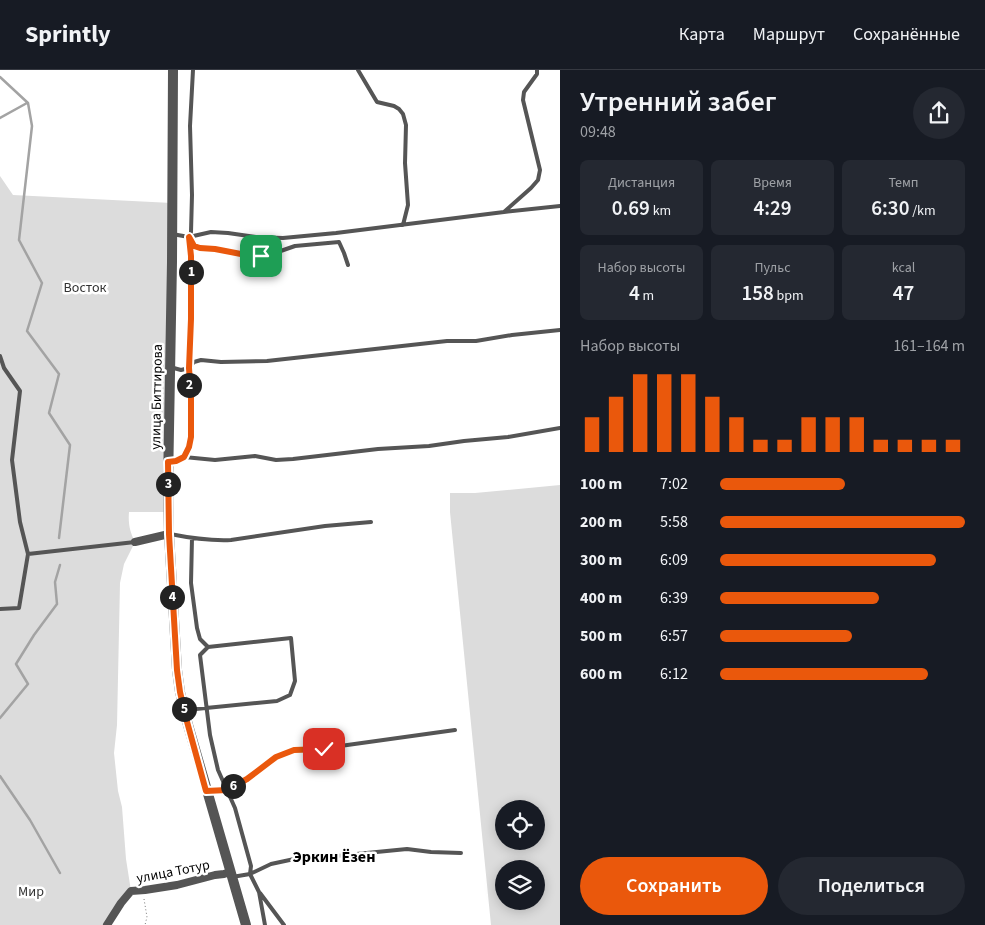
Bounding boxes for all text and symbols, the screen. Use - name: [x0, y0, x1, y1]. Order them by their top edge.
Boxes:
- text: Sprintly: [25, 17, 111, 52]
- text: Карта: [679, 22, 725, 47]
- text: Маршрут: [753, 22, 825, 47]
- text: Сохранённые: [853, 22, 960, 47]
- text: Утренний забег: [580, 82, 777, 122]
- button: share: [913, 87, 965, 139]
- text: 09:48: [580, 121, 616, 143]
- text: Дистанция: [608, 173, 675, 193]
- text: Время: [753, 173, 792, 193]
- text: Темп: [888, 173, 919, 193]
- text: 0.69: [612, 193, 650, 223]
- text: 4:29: [753, 193, 792, 223]
- text: 6:30: [871, 193, 909, 223]
- text: km: [650, 201, 671, 221]
- text: /km: [909, 201, 936, 221]
- pin: [240, 235, 282, 277]
- icon: arrive: [247, 242, 275, 270]
- text: Набор высоты: [598, 258, 685, 278]
- text: Пульс: [754, 258, 791, 278]
- text: kcal: [892, 258, 915, 278]
- pin: 1: [178, 260, 204, 284]
- text: 1: [188, 262, 195, 282]
- park label: Восток: [64, 278, 106, 298]
- text: 4: [629, 278, 640, 308]
- text: 158: [741, 278, 774, 308]
- text: 47: [893, 278, 914, 308]
- text: m: [640, 286, 654, 306]
- text: bpm: [774, 286, 804, 306]
- text: Набор высоты: [580, 335, 680, 357]
- text: 161–164 m: [893, 335, 965, 357]
- street label: улица Биттирова: [146, 344, 168, 450]
- pin: 2: [176, 372, 202, 398]
- text: 2: [186, 375, 193, 395]
- pin: 3: [156, 472, 180, 496]
- text: 100 m: [580, 473, 622, 495]
- text: 7:02: [660, 473, 688, 495]
- text: 3: [165, 474, 172, 494]
- text: 200 m: [580, 511, 622, 533]
- text: 5:58: [660, 511, 688, 533]
- text: 300 m: [580, 549, 622, 571]
- text: 6:09: [660, 549, 688, 571]
- pin: 4: [160, 584, 184, 610]
- text: 4: [169, 587, 176, 607]
- text: 400 m: [580, 587, 622, 609]
- text: 6:39: [660, 587, 688, 609]
- text: 500 m: [580, 625, 622, 647]
- text: 6:57: [660, 625, 688, 647]
- text: 600 m: [580, 663, 622, 685]
- text: 6:12: [660, 663, 688, 685]
- pin: 5: [172, 696, 196, 722]
- text: 5: [181, 699, 188, 719]
- pin: [303, 728, 345, 770]
- icon: check: [310, 735, 338, 763]
- pin: 6: [220, 774, 246, 798]
- text: 6: [230, 776, 237, 796]
- map controls: [495, 800, 545, 910]
- button: locate: [495, 800, 545, 850]
- district label: Эркин Ёзен: [293, 846, 375, 868]
- street label: улица Тотур: [135, 855, 212, 889]
- button: Сохранить: [580, 857, 768, 915]
- button: Поделиться: [778, 857, 965, 915]
- button: layers: [495, 860, 545, 910]
- park label: Мир: [18, 882, 44, 902]

